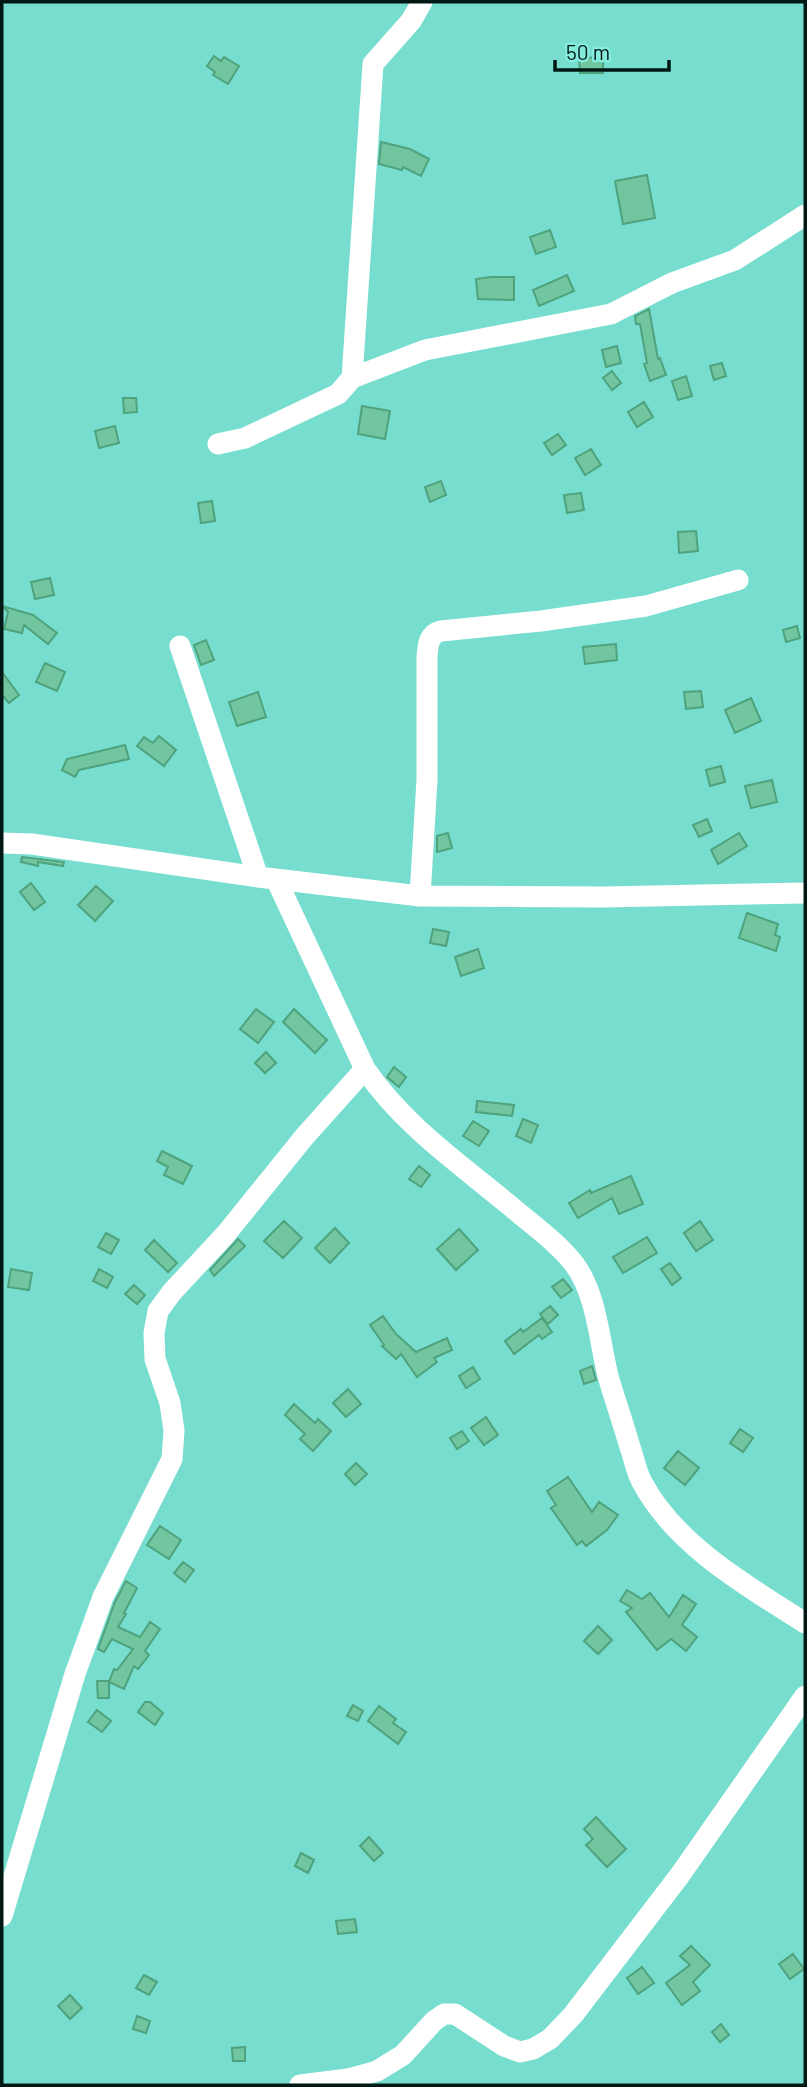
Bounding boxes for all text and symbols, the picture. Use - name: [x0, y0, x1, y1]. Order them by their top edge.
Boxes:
- scale bar: [555, 28, 669, 72]
- text: 50 m: [566, 39, 610, 64]

